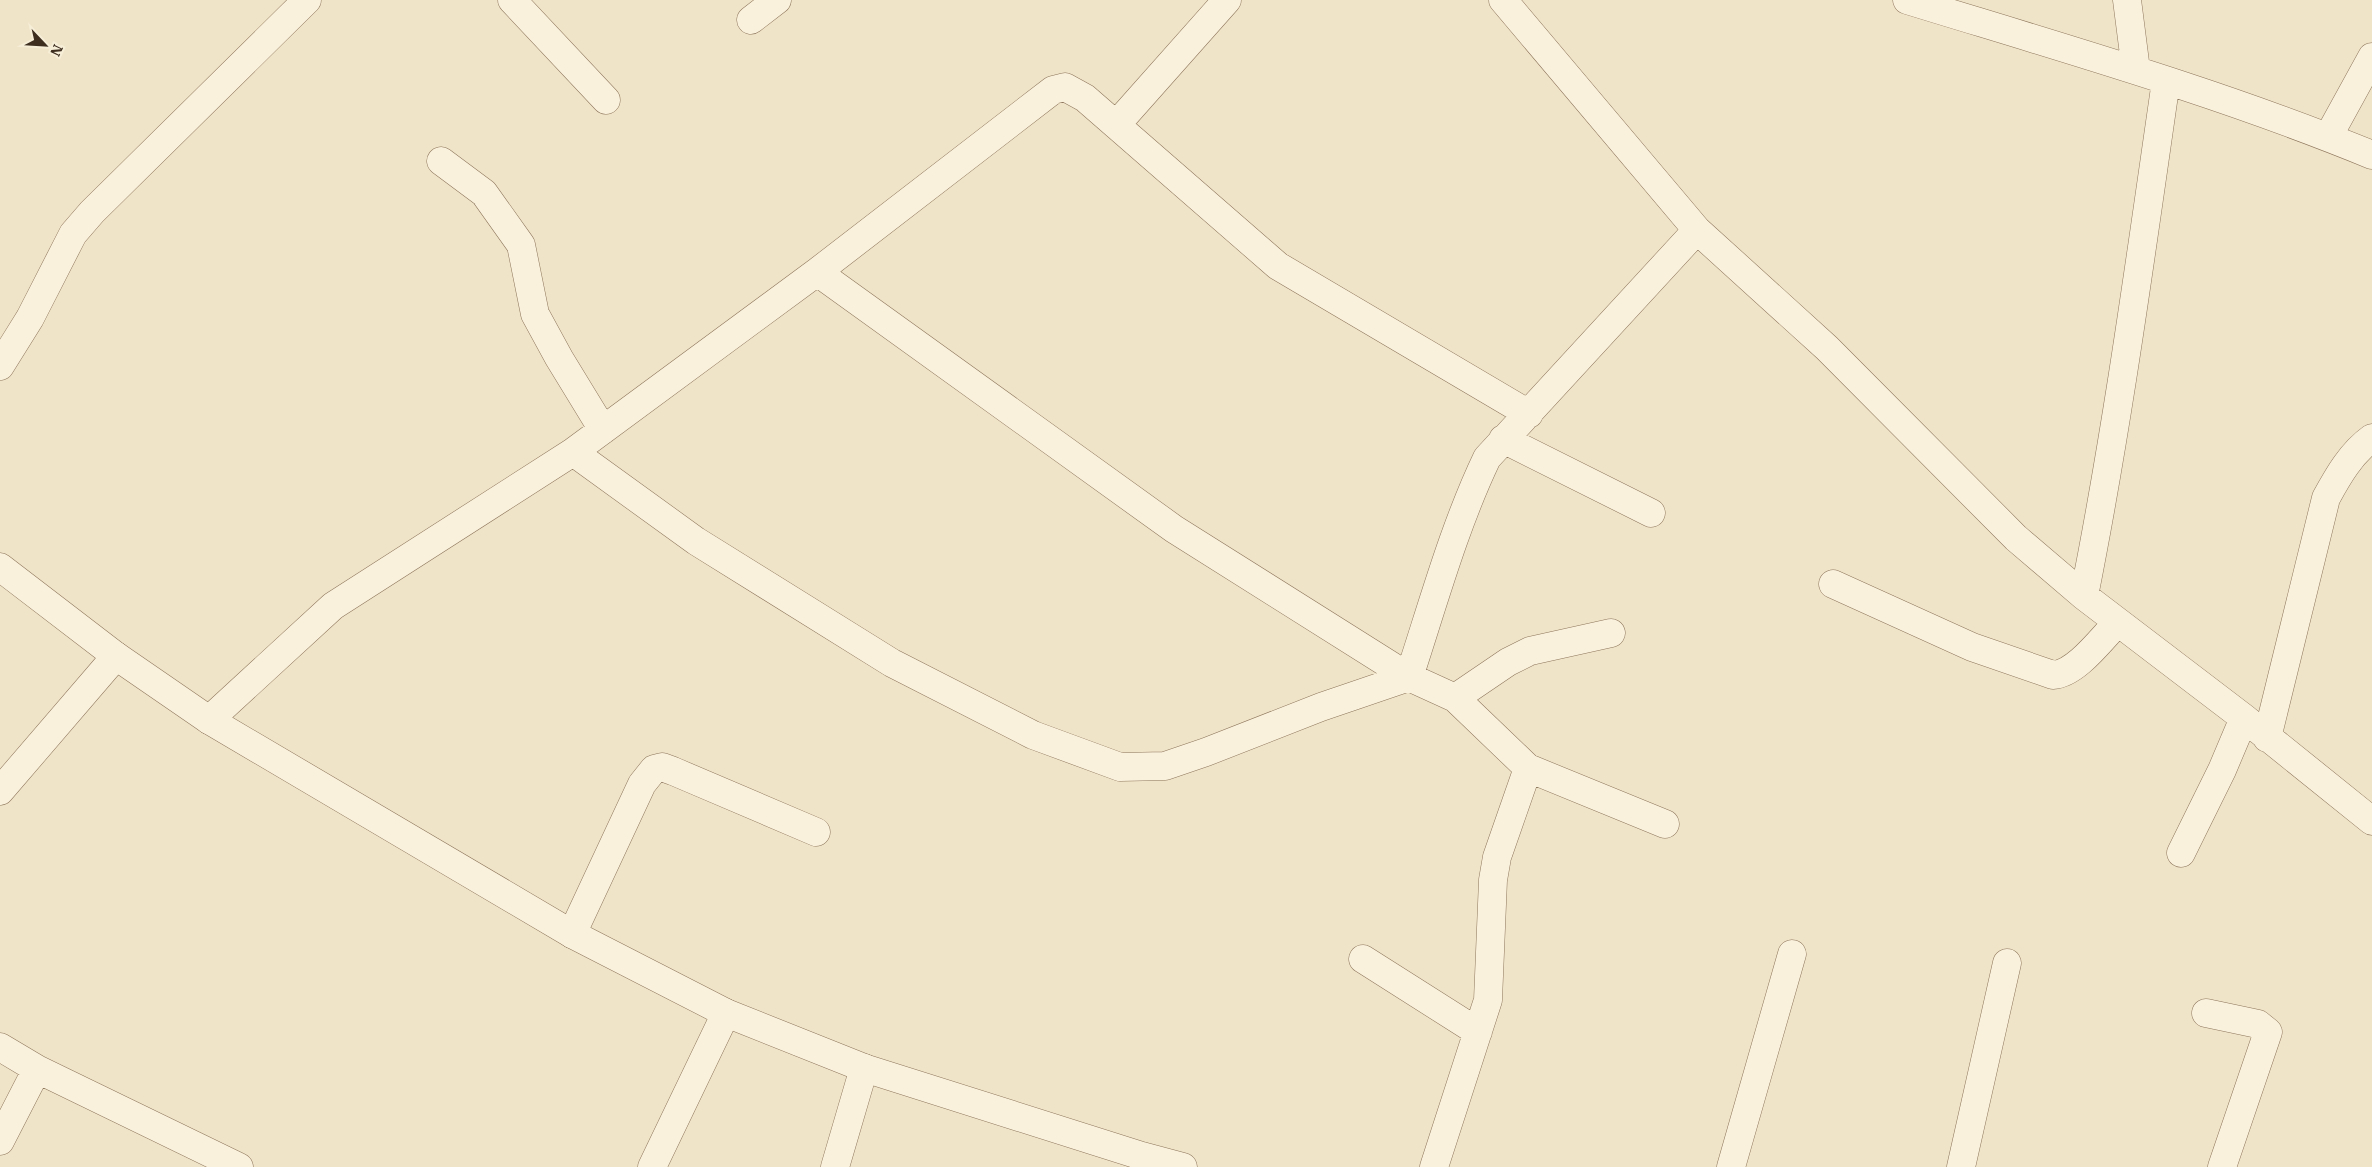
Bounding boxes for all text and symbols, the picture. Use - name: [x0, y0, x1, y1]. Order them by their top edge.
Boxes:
- north arrow: [20, 20, 70, 70]
- text: N: [46, 42, 67, 59]

